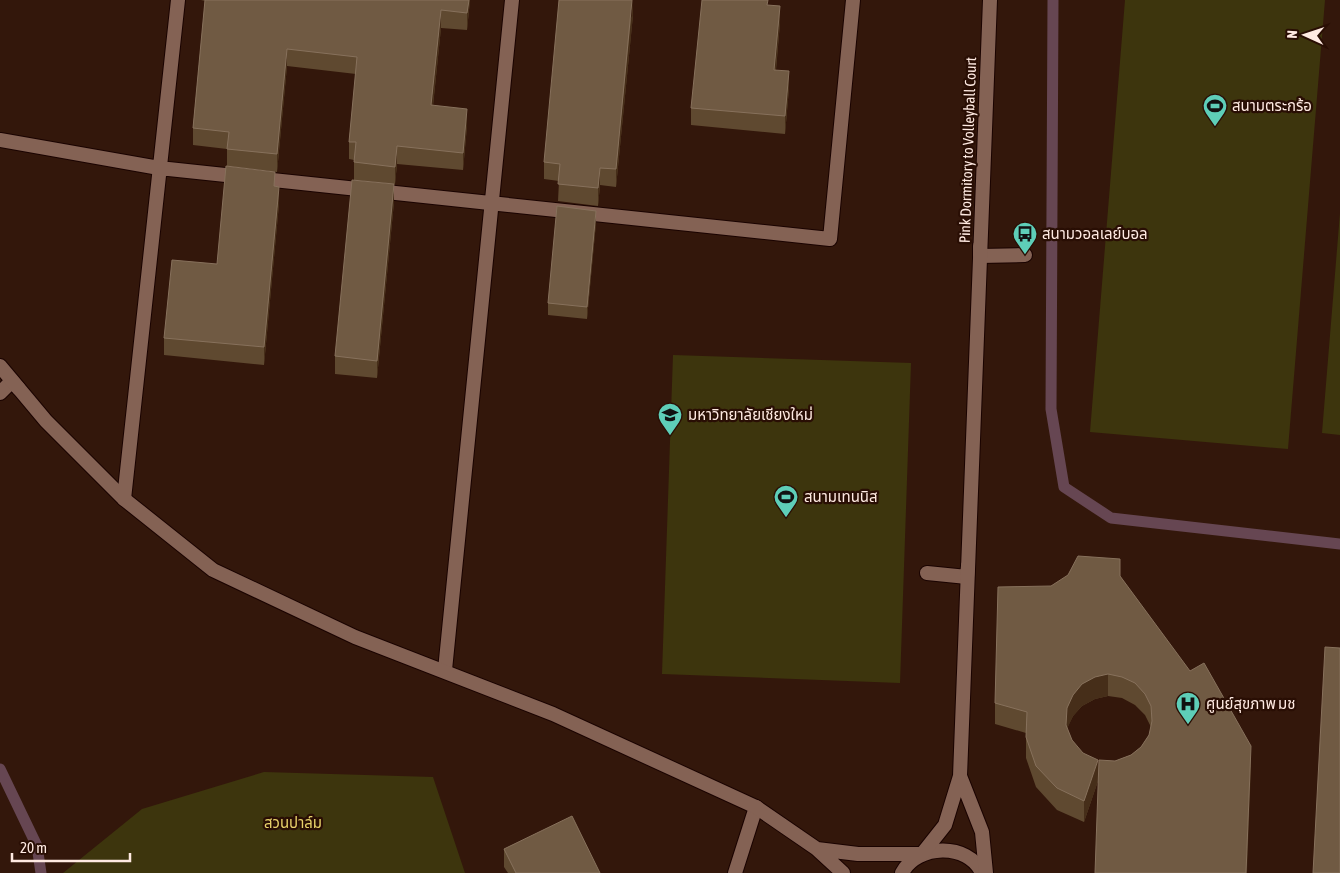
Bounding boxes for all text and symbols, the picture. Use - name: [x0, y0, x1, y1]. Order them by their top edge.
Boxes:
- north arrow: [1280, 10, 1330, 60]
- text: N: [1284, 30, 1300, 39]
- street label: Pink Dormitory to Volleyball Court: [956, 57, 979, 243]
- sports icon: สนามตระกร้อ: [1202, 93, 1228, 127]
- place label: สนามตระกร้อ: [1232, 97, 1312, 114]
- bus stop icon: สนามวอลเลย์บอล: [1012, 221, 1038, 255]
- place label: สนามวอลเลย์บอล: [1042, 225, 1148, 242]
- school or university icon: มหาวิทยาลัยเชียงใหม่: [657, 402, 683, 436]
- place label: มหาวิทยาลัยเชียงใหม่: [688, 406, 813, 423]
- sports icon: สนามเทนนิส: [773, 484, 799, 518]
- place label: สนามเทนนิส: [804, 488, 878, 505]
- hospital icon: ศูนย์สุขภาพ มช: [1175, 691, 1201, 725]
- place label: ศูนย์สุขภาพ มช: [1206, 695, 1295, 713]
- park label: สวนปาล์ม: [264, 814, 322, 831]
- scale bar: [12, 830, 130, 862]
- text: 20 m: [20, 839, 47, 856]

